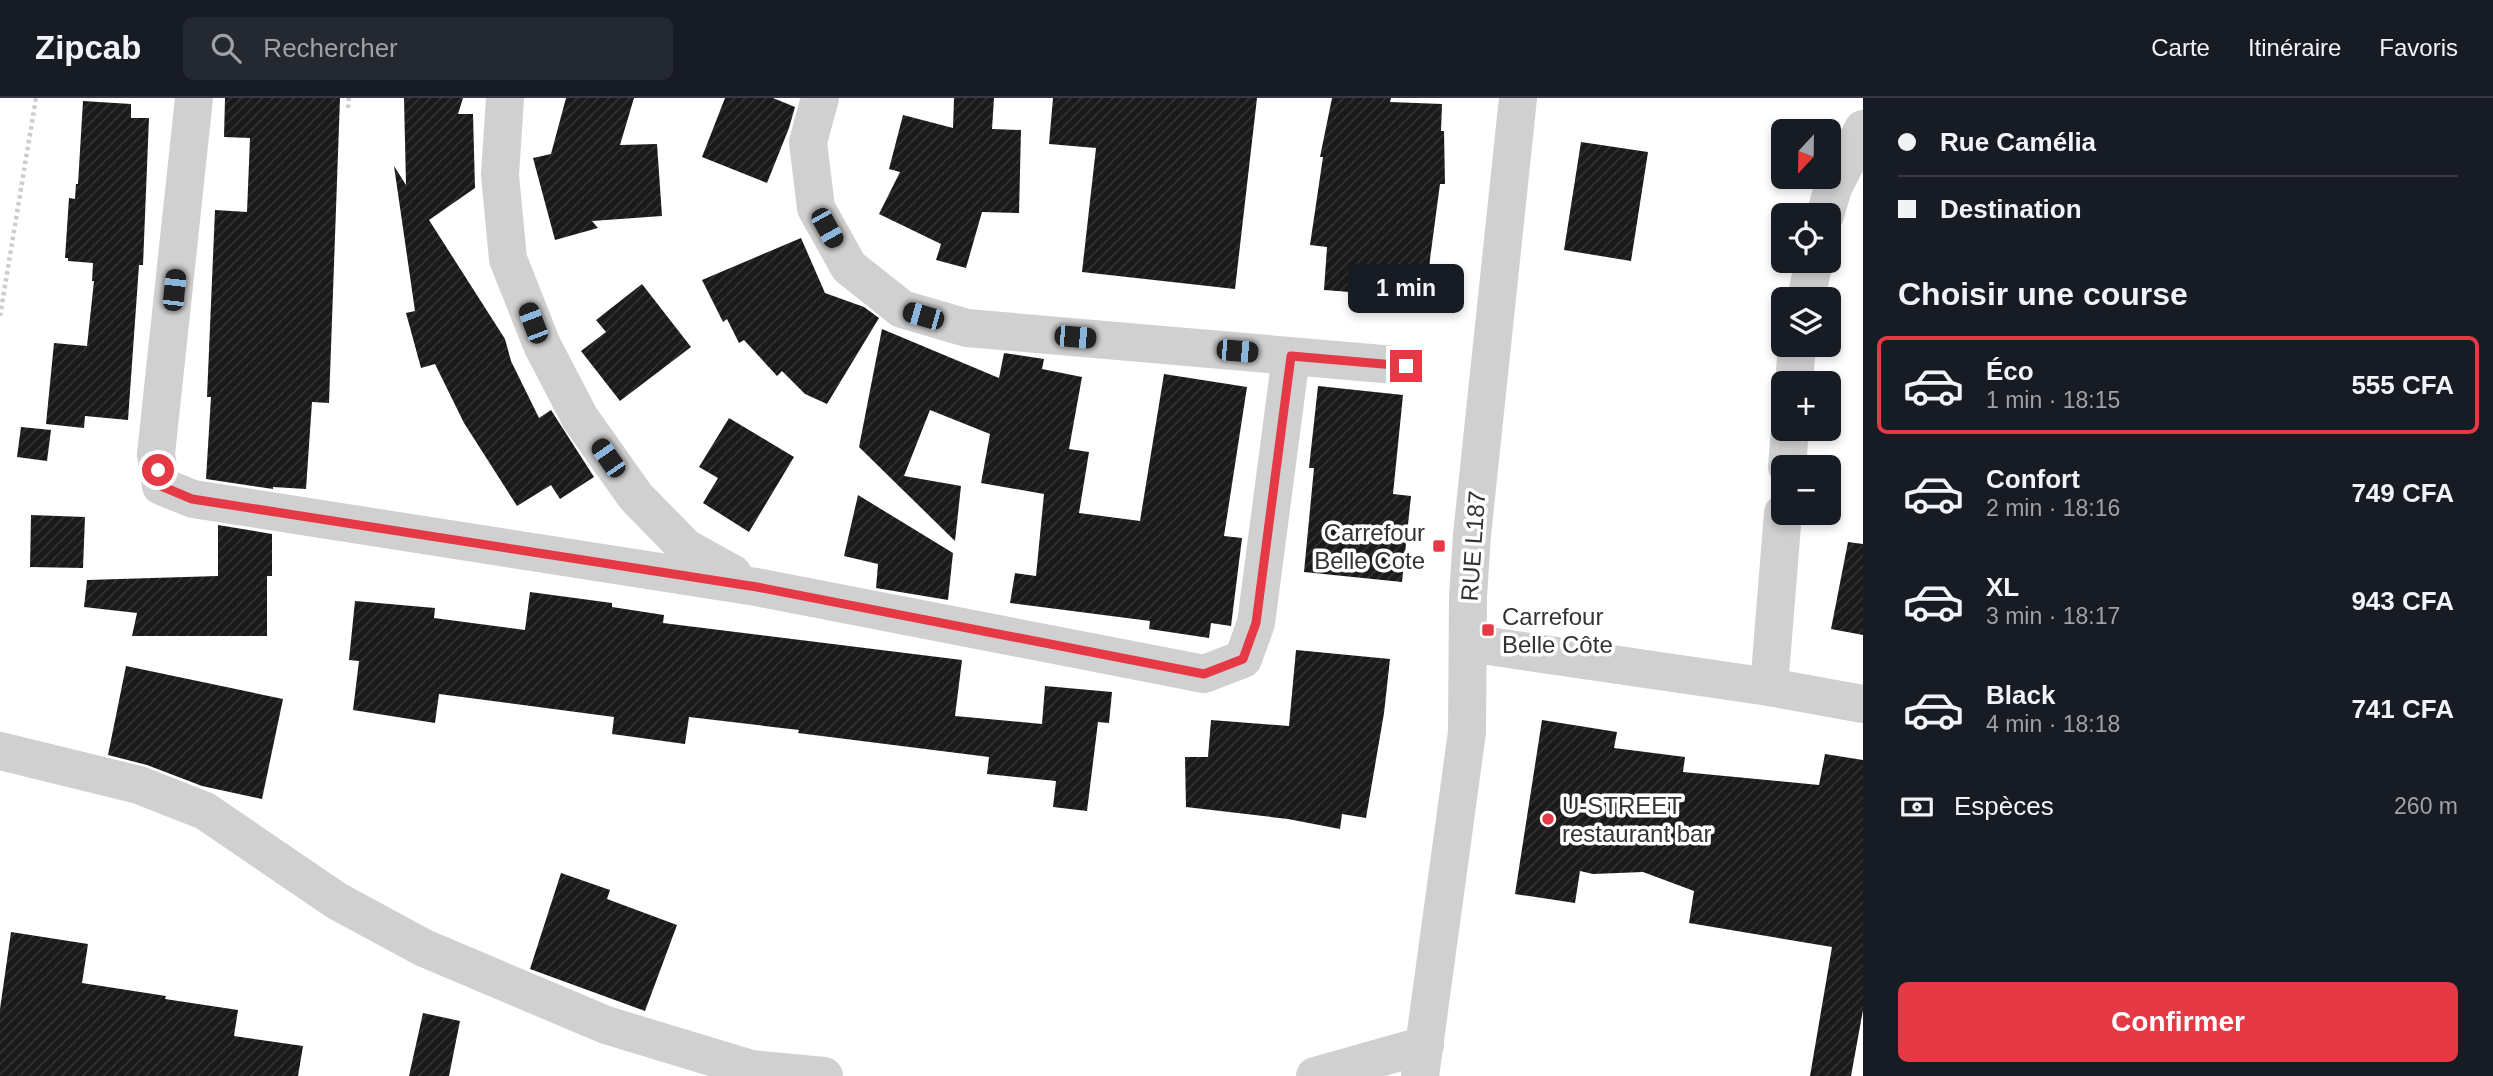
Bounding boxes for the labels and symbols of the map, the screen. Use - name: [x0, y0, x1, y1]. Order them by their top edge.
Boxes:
- north arrow: [1771, 119, 1841, 189]
- car: [808, 205, 847, 251]
- callout: 1 min: [1348, 264, 1464, 314]
- car: [162, 268, 187, 312]
- car: [516, 300, 551, 346]
- car: [900, 300, 947, 332]
- car: [1054, 325, 1097, 349]
- car: [1216, 339, 1259, 363]
- route end: [1390, 350, 1422, 382]
- car: [588, 435, 629, 481]
- route start: [142, 454, 174, 486]
- street label: RUE L187: [1456, 490, 1490, 602]
- place label: Carrefour Belle Cote: [1314, 519, 1425, 574]
- marker: Carrefour Belle Cote: [1431, 538, 1447, 554]
- place label: Carrefour Belle Côte: [1502, 603, 1613, 658]
- marker: Carrefour Belle Côte: [1480, 622, 1496, 638]
- place label: U-STREET restaurant bar: [1562, 792, 1711, 847]
- marker: U-STREET restaurant bar: [1540, 811, 1556, 827]

